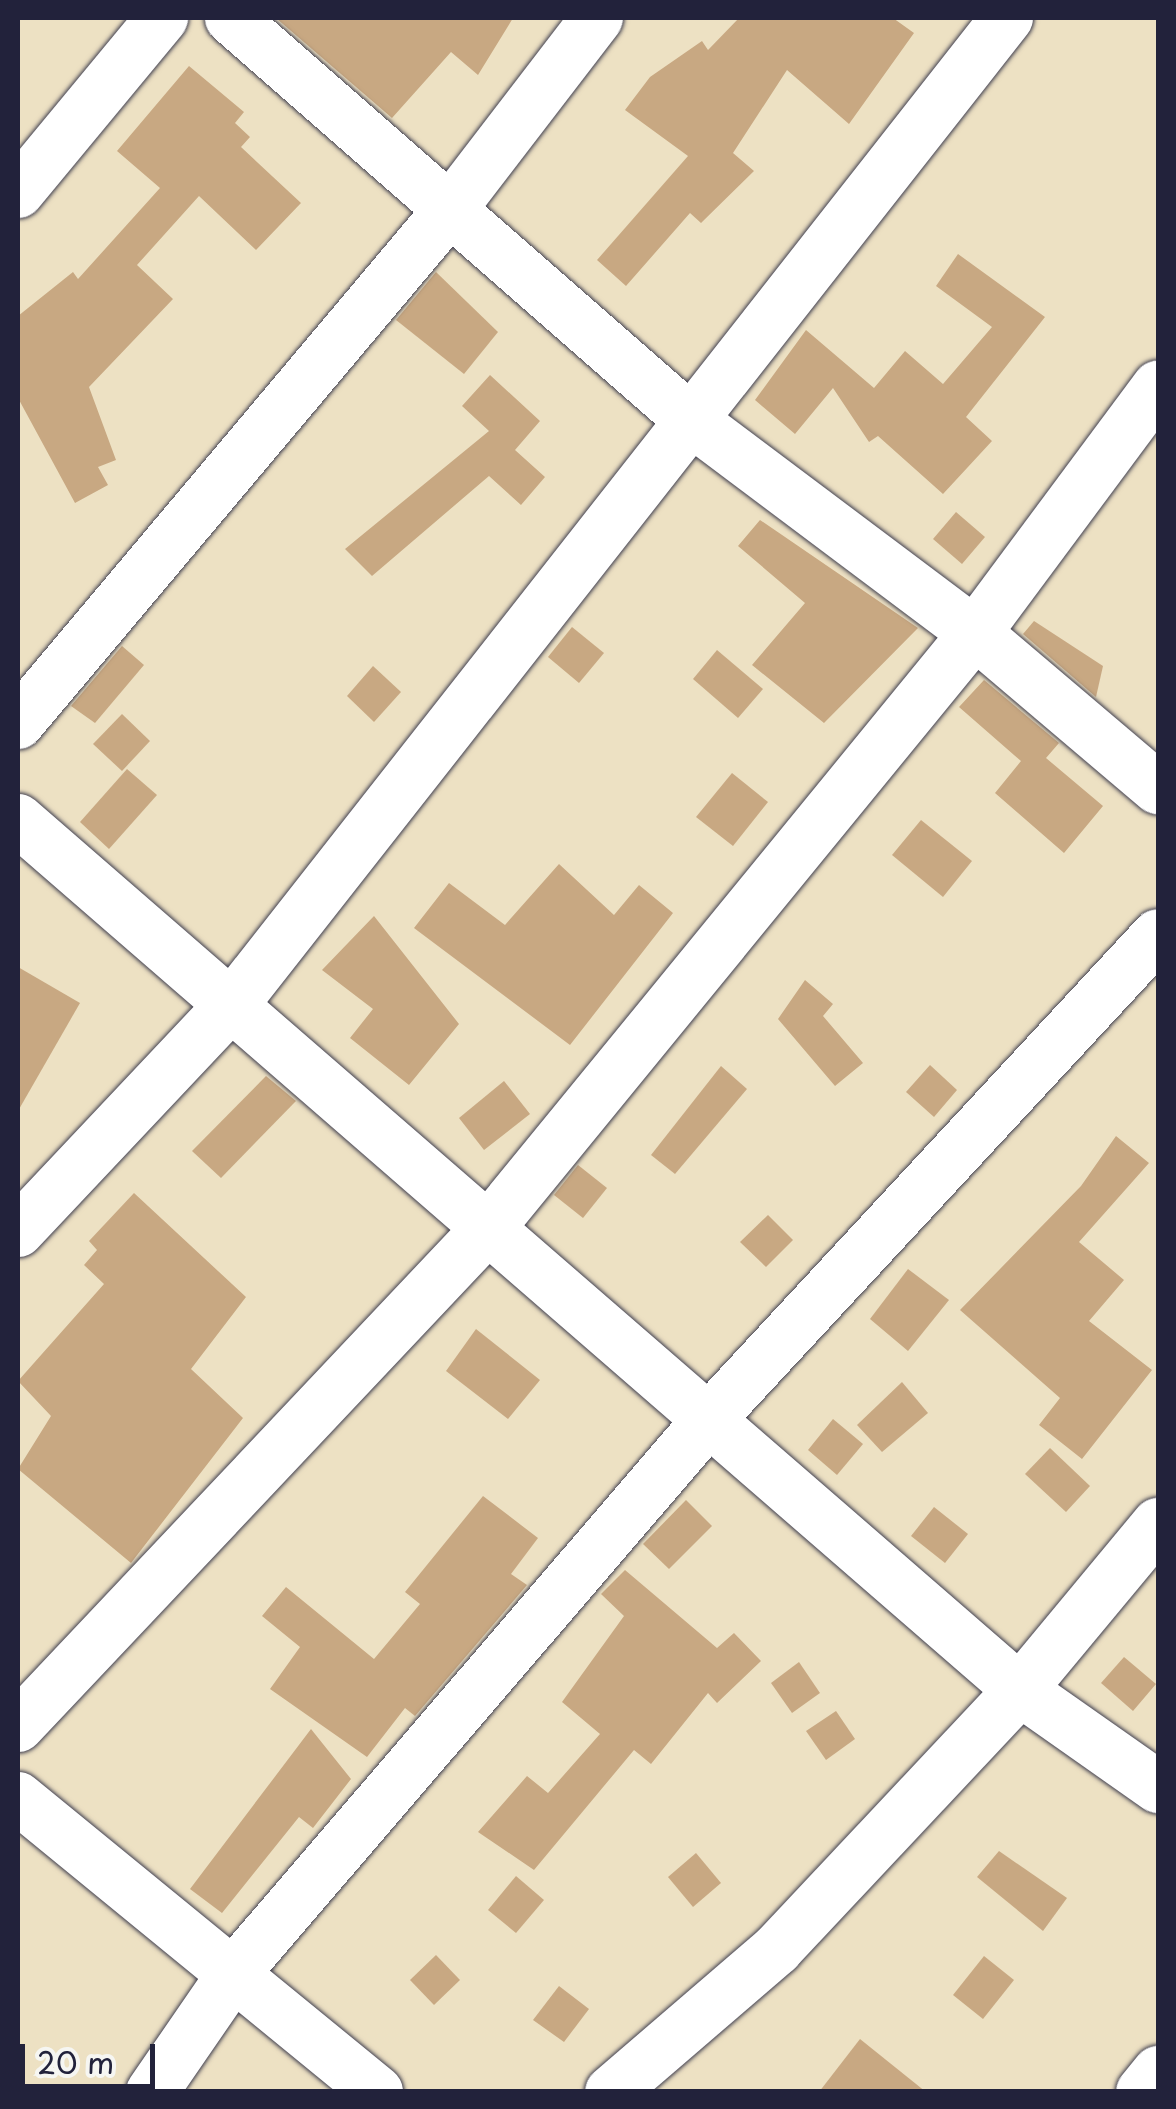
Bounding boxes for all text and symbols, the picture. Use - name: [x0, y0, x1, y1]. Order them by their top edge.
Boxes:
- scale bar: [25, 2024, 160, 2086]
- text: 20 m: [37, 2039, 114, 2084]

